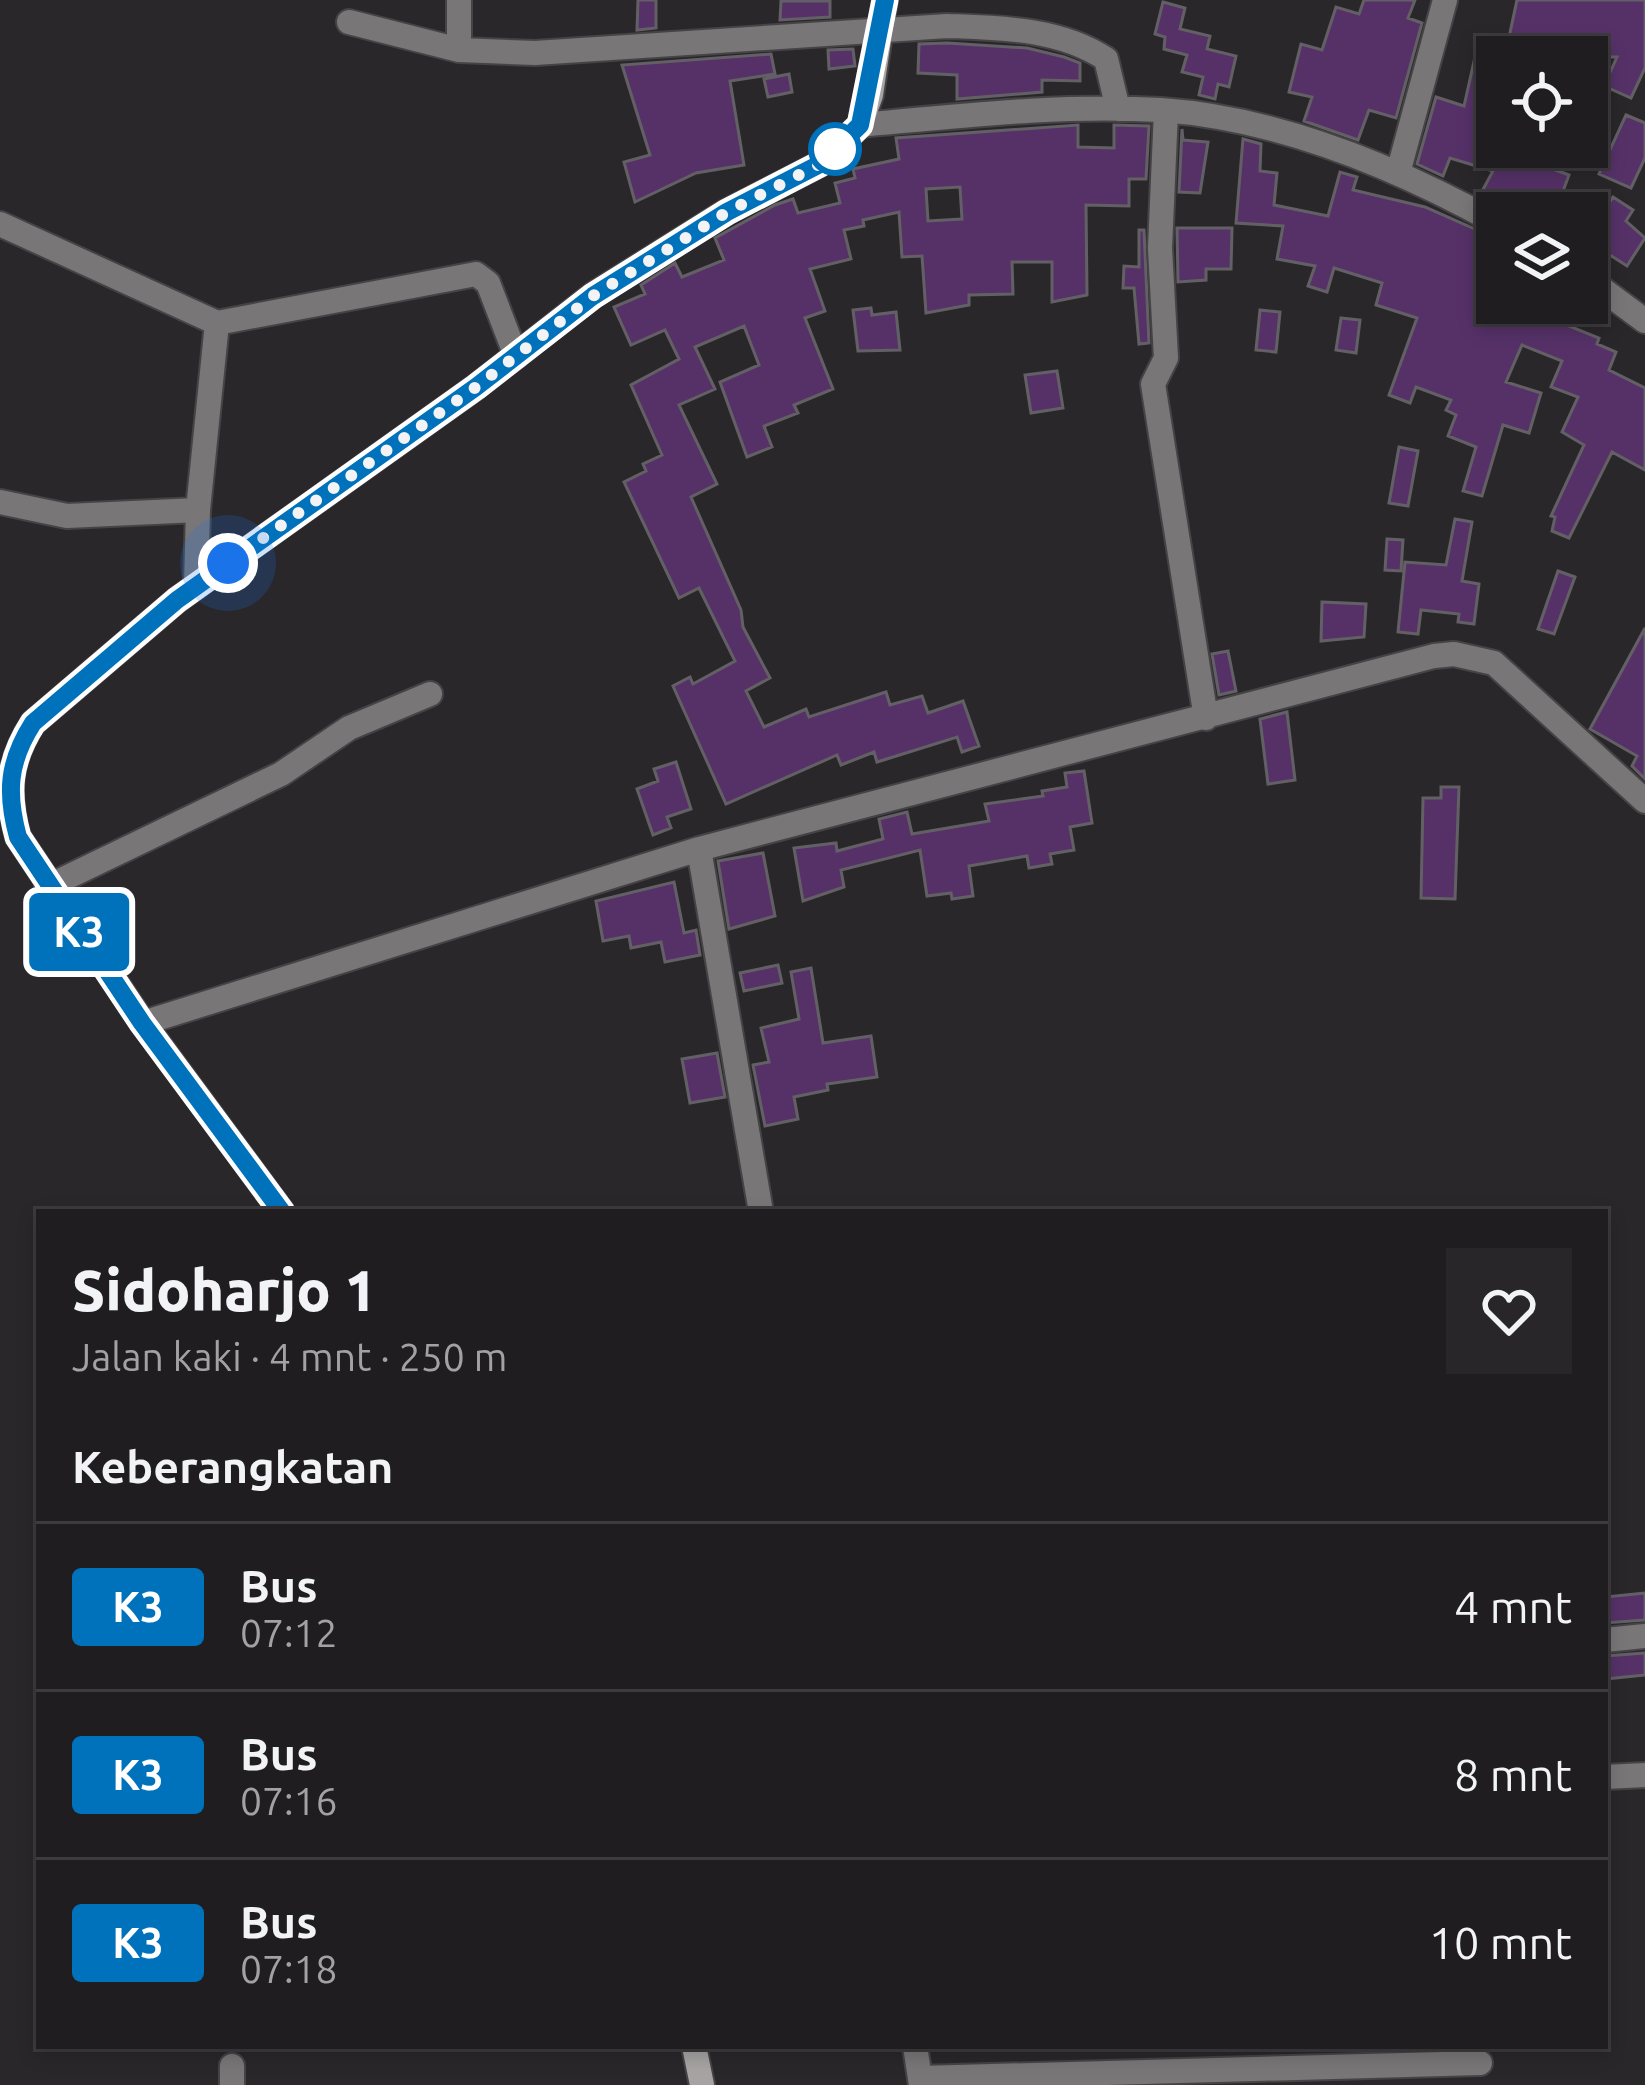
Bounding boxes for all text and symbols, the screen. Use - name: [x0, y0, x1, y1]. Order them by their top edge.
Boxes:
- map controls: [1476, 36, 1608, 324]
- button: locate: [1476, 36, 1608, 168]
- unlabelled marker: [810, 124, 860, 174]
- button: layers: [1476, 192, 1608, 324]
- your location: [198, 533, 258, 593]
- line badge: K3: [25, 893, 133, 971]
- text: K3: [53, 908, 105, 955]
- button: heart: [1446, 1248, 1572, 1374]
- text: Sidoharjo 1: [72, 1258, 377, 1322]
- text: Jalan kaki · 4 mnt · 250 m: [72, 1335, 507, 1378]
- text: Keberangkatan: [72, 1441, 393, 1492]
- text: Bus: [240, 1560, 317, 1611]
- text: 4 mnt: [1454, 1581, 1572, 1632]
- text: K3: [112, 1583, 164, 1630]
- text: 07:12: [240, 1611, 338, 1654]
- text: Bus: [240, 1728, 317, 1779]
- text: 8 mnt: [1454, 1749, 1572, 1800]
- text: K3: [112, 1751, 164, 1798]
- text: 07:16: [240, 1779, 338, 1822]
- text: Bus: [240, 1896, 317, 1947]
- text: 10 mnt: [1429, 1917, 1572, 1968]
- text: K3: [112, 1919, 164, 1966]
- text: 07:18: [240, 1947, 338, 1990]

